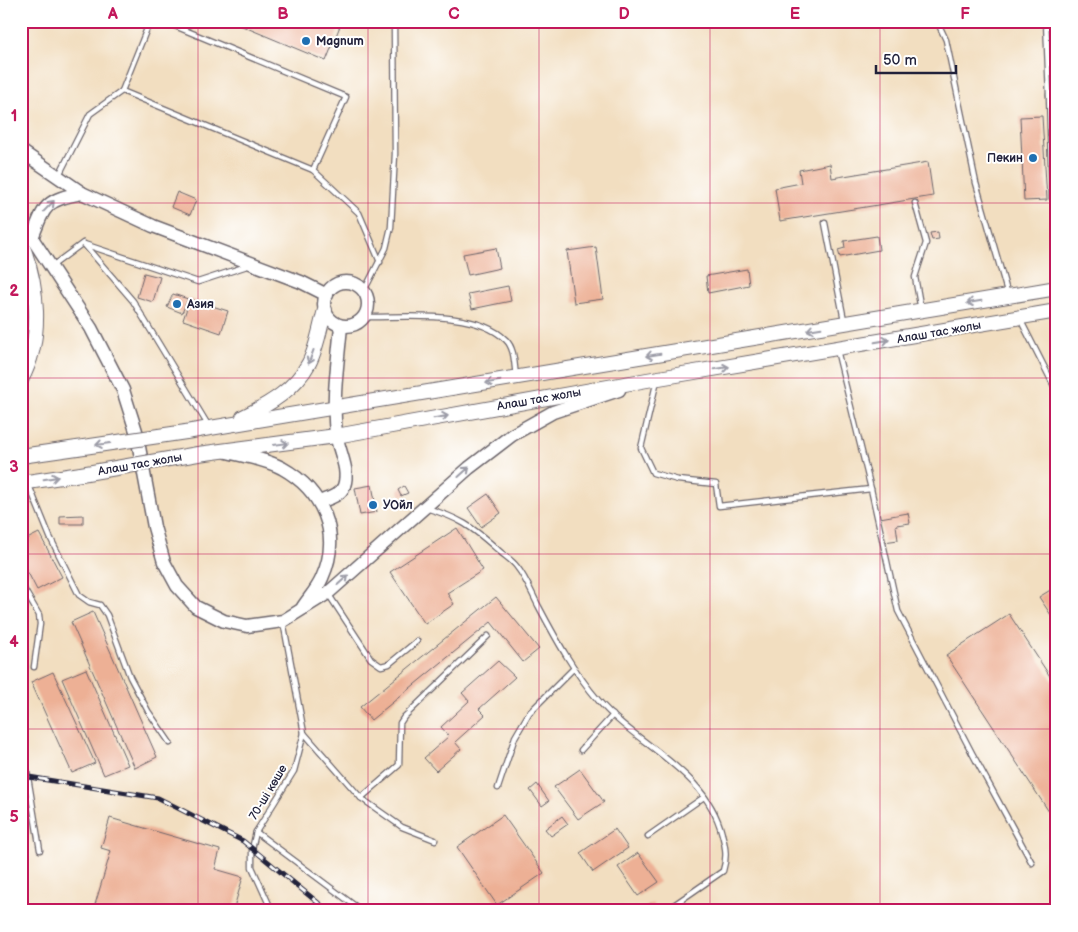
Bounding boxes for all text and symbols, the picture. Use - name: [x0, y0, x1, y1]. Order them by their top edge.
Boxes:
- text: A: [107, 5, 118, 24]
- text: B: [277, 5, 289, 24]
- text: C: [448, 5, 460, 24]
- text: D: [618, 5, 630, 24]
- text: E: [790, 5, 800, 24]
- text: F: [960, 5, 970, 24]
- place label: Magnum: [316, 34, 364, 49]
- marker: Magnum: [300, 35, 312, 47]
- scale bar: [876, 42, 956, 74]
- text: 50 m: [883, 51, 917, 70]
- text: 1: [11, 107, 17, 126]
- place label: Пекин: [987, 151, 1023, 166]
- marker: Пекин: [1027, 152, 1039, 164]
- one-way arrow: [43, 200, 55, 212]
- text: 2: [9, 282, 19, 301]
- place label: Азия: [186, 297, 214, 312]
- marker: Азия: [171, 298, 183, 310]
- one-way arrow: [967, 298, 983, 308]
- street label: Алаш тас жолы: [895, 318, 982, 347]
- one-way arrow: [806, 325, 822, 335]
- one-way arrow: [874, 336, 890, 346]
- one-way arrow: [306, 348, 315, 364]
- one-way arrow: [646, 351, 662, 361]
- one-way arrow: [713, 362, 729, 372]
- one-way arrow: [486, 377, 502, 387]
- street label: Алаш тас жолы: [495, 385, 582, 414]
- one-way arrow: [433, 411, 449, 421]
- one-way arrow: [272, 438, 288, 448]
- one-way arrow: [96, 439, 112, 449]
- street label: Алаш тас жолы: [96, 450, 183, 479]
- text: 3: [9, 458, 19, 477]
- one-way arrow: [458, 466, 471, 478]
- one-way arrow: [43, 473, 59, 483]
- place label: УОйл: [383, 498, 413, 513]
- marker: УОйл: [367, 499, 379, 511]
- one-way arrow: [337, 574, 350, 586]
- text: 4: [9, 633, 19, 652]
- street label: 70-ші көше: [246, 762, 291, 823]
- text: 5: [9, 808, 19, 827]

